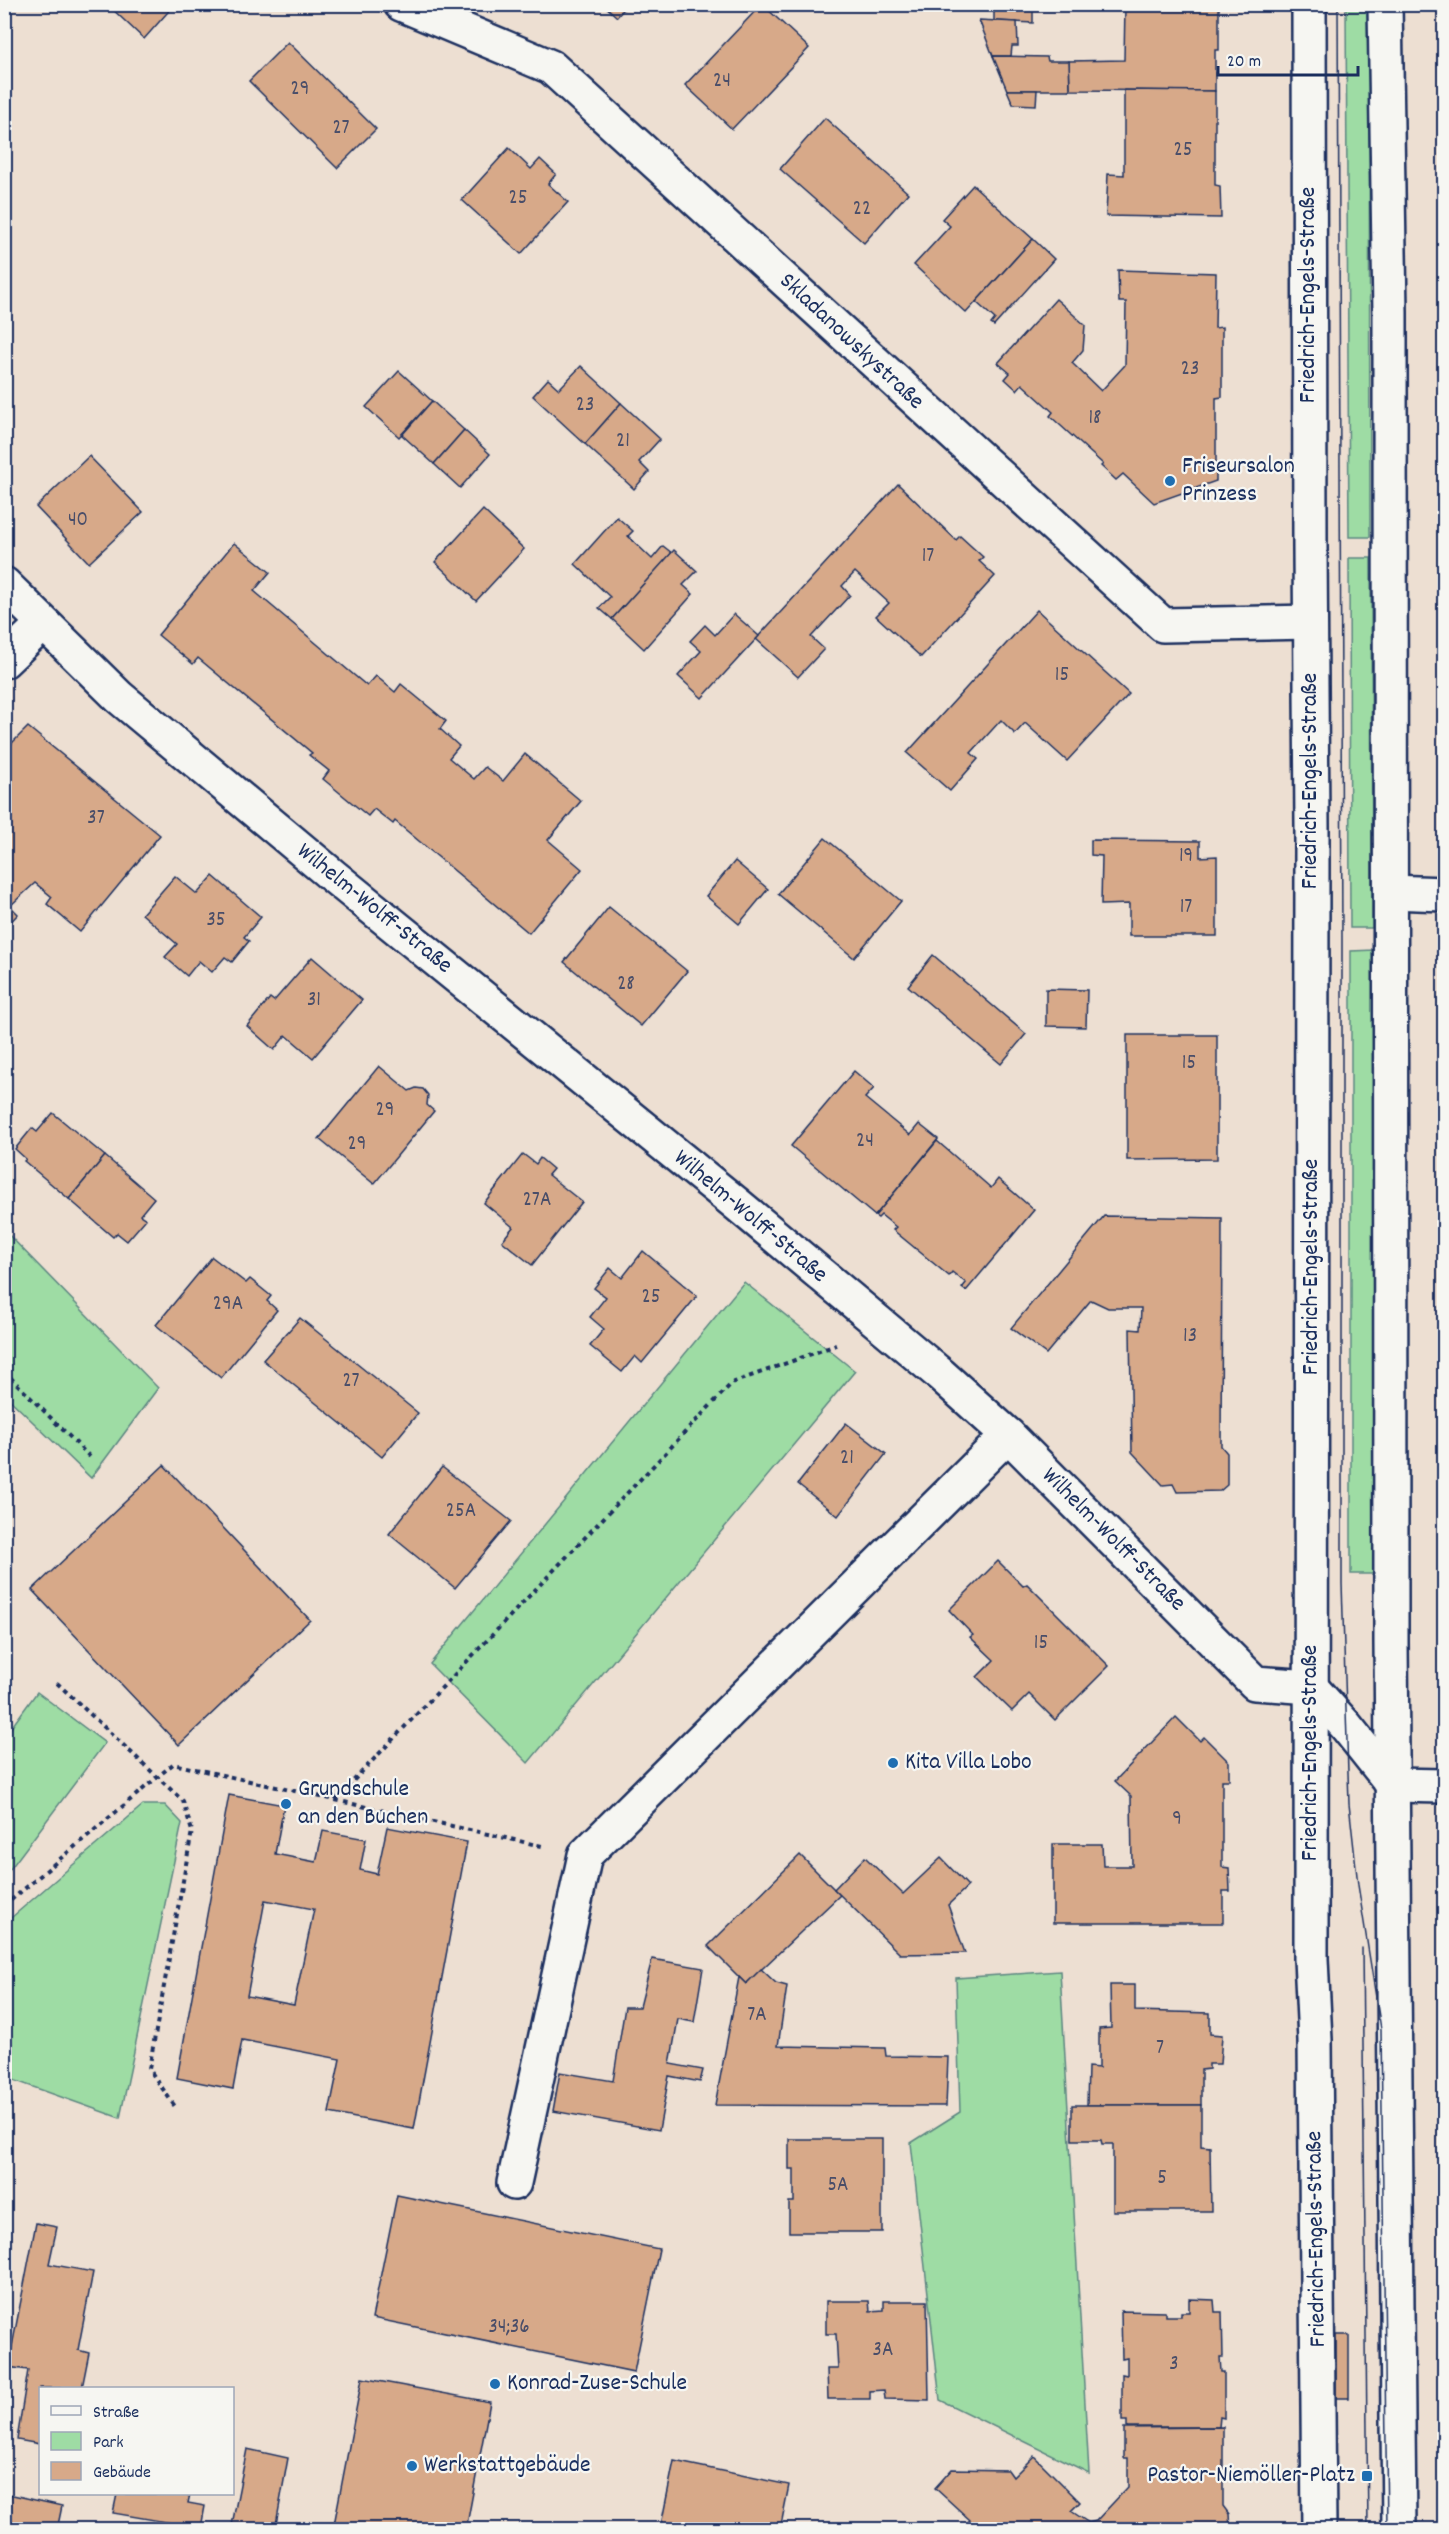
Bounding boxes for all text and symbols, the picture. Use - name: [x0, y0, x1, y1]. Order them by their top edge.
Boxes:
- scale bar: [1218, 39, 1358, 77]
- text: 20 m: [1227, 50, 1261, 75]
- house number: 24: [713, 67, 731, 97]
- house number: 29: [291, 75, 309, 105]
- house number: 27: [332, 114, 350, 144]
- house number: 25: [1174, 136, 1192, 166]
- house number: 25: [509, 184, 527, 214]
- street label: Friedrich-Engels-Straße: [1292, 187, 1326, 403]
- house number: 22: [853, 195, 871, 225]
- street label: Skladanowskystraße: [771, 266, 931, 418]
- house number: 23: [1181, 355, 1199, 385]
- house number: 23: [576, 391, 594, 421]
- house number: 18: [1088, 404, 1102, 434]
- house number: 21: [616, 427, 630, 457]
- place label: Friseursalon Prinzess: [1182, 450, 1295, 512]
- marker: Friseursalon Prinzess: [1163, 474, 1177, 488]
- house number: 40: [68, 506, 88, 536]
- house number: 17: [922, 542, 934, 572]
- house number: 15: [1055, 661, 1069, 691]
- street label: Friedrich-Engels-Straße: [1294, 673, 1328, 889]
- house number: 37: [87, 804, 105, 834]
- street label: Wilhelm-Wolff-Straße: [289, 835, 459, 983]
- house number: 19: [1179, 842, 1193, 872]
- house number: 17: [1180, 893, 1192, 923]
- house number: 35: [206, 906, 226, 936]
- house number: 28: [617, 970, 635, 1000]
- house number: 31: [307, 986, 321, 1016]
- house number: 15: [1182, 1049, 1196, 1079]
- house number: 29: [376, 1096, 394, 1126]
- house number: 24: [856, 1127, 874, 1157]
- house number: 29: [348, 1130, 366, 1160]
- street label: Wilhelm-Wolff-Straße: [666, 1142, 834, 1292]
- street label: Friedrich-Engels-Straße: [1295, 1159, 1329, 1375]
- house number: 27A: [523, 1186, 551, 1216]
- house number: 25: [642, 1283, 660, 1313]
- house number: 29A: [213, 1290, 243, 1320]
- house number: 13: [1183, 1322, 1197, 1352]
- house number: 27: [342, 1367, 360, 1397]
- house number: 21: [840, 1444, 854, 1474]
- street label: Wilhelm-Wolff-Straße: [1033, 1460, 1193, 1620]
- house number: 25A: [446, 1497, 476, 1527]
- house number: 15: [1034, 1629, 1048, 1659]
- street label: Friedrich-Engels-Straße: [1294, 1645, 1328, 1861]
- place label: Kita Villa Lobo: [905, 1746, 1032, 1780]
- marker: Kita Villa Lobo: [886, 1756, 900, 1770]
- place label: Grundschule an den Buchen: [298, 1773, 428, 1835]
- marker: Grundschule an den Buchen: [279, 1797, 293, 1811]
- house number: 9: [1172, 1805, 1182, 1835]
- house number: 7A: [747, 2001, 767, 2031]
- house number: 7: [1156, 2034, 1164, 2064]
- street label: Friedrich-Engels-Straße: [1298, 2130, 1336, 2348]
- house number: 5: [1157, 2164, 1167, 2194]
- house number: 5A: [827, 2171, 849, 2201]
- house number: 34;36: [489, 2313, 530, 2343]
- house number: 3A: [873, 2336, 893, 2366]
- house number: 3: [1169, 2350, 1179, 2380]
- place label: Konrad-Zuse-Schule: [507, 2367, 687, 2401]
- marker: Konrad-Zuse-Schule: [488, 2377, 502, 2391]
- legend: [39, 2387, 234, 2495]
- text: Straße: [93, 2401, 139, 2426]
- text: Park: [93, 2431, 124, 2456]
- place label: Werkstattgebäude: [424, 2449, 591, 2483]
- marker: Werkstattgebäude: [405, 2459, 419, 2473]
- place label: Pastor-Niemöller-Platz: [1147, 2459, 1355, 2493]
- text: Gebäude: [93, 2461, 151, 2486]
- marker: Pastor-Niemöller-Platz: [1360, 2469, 1374, 2483]

